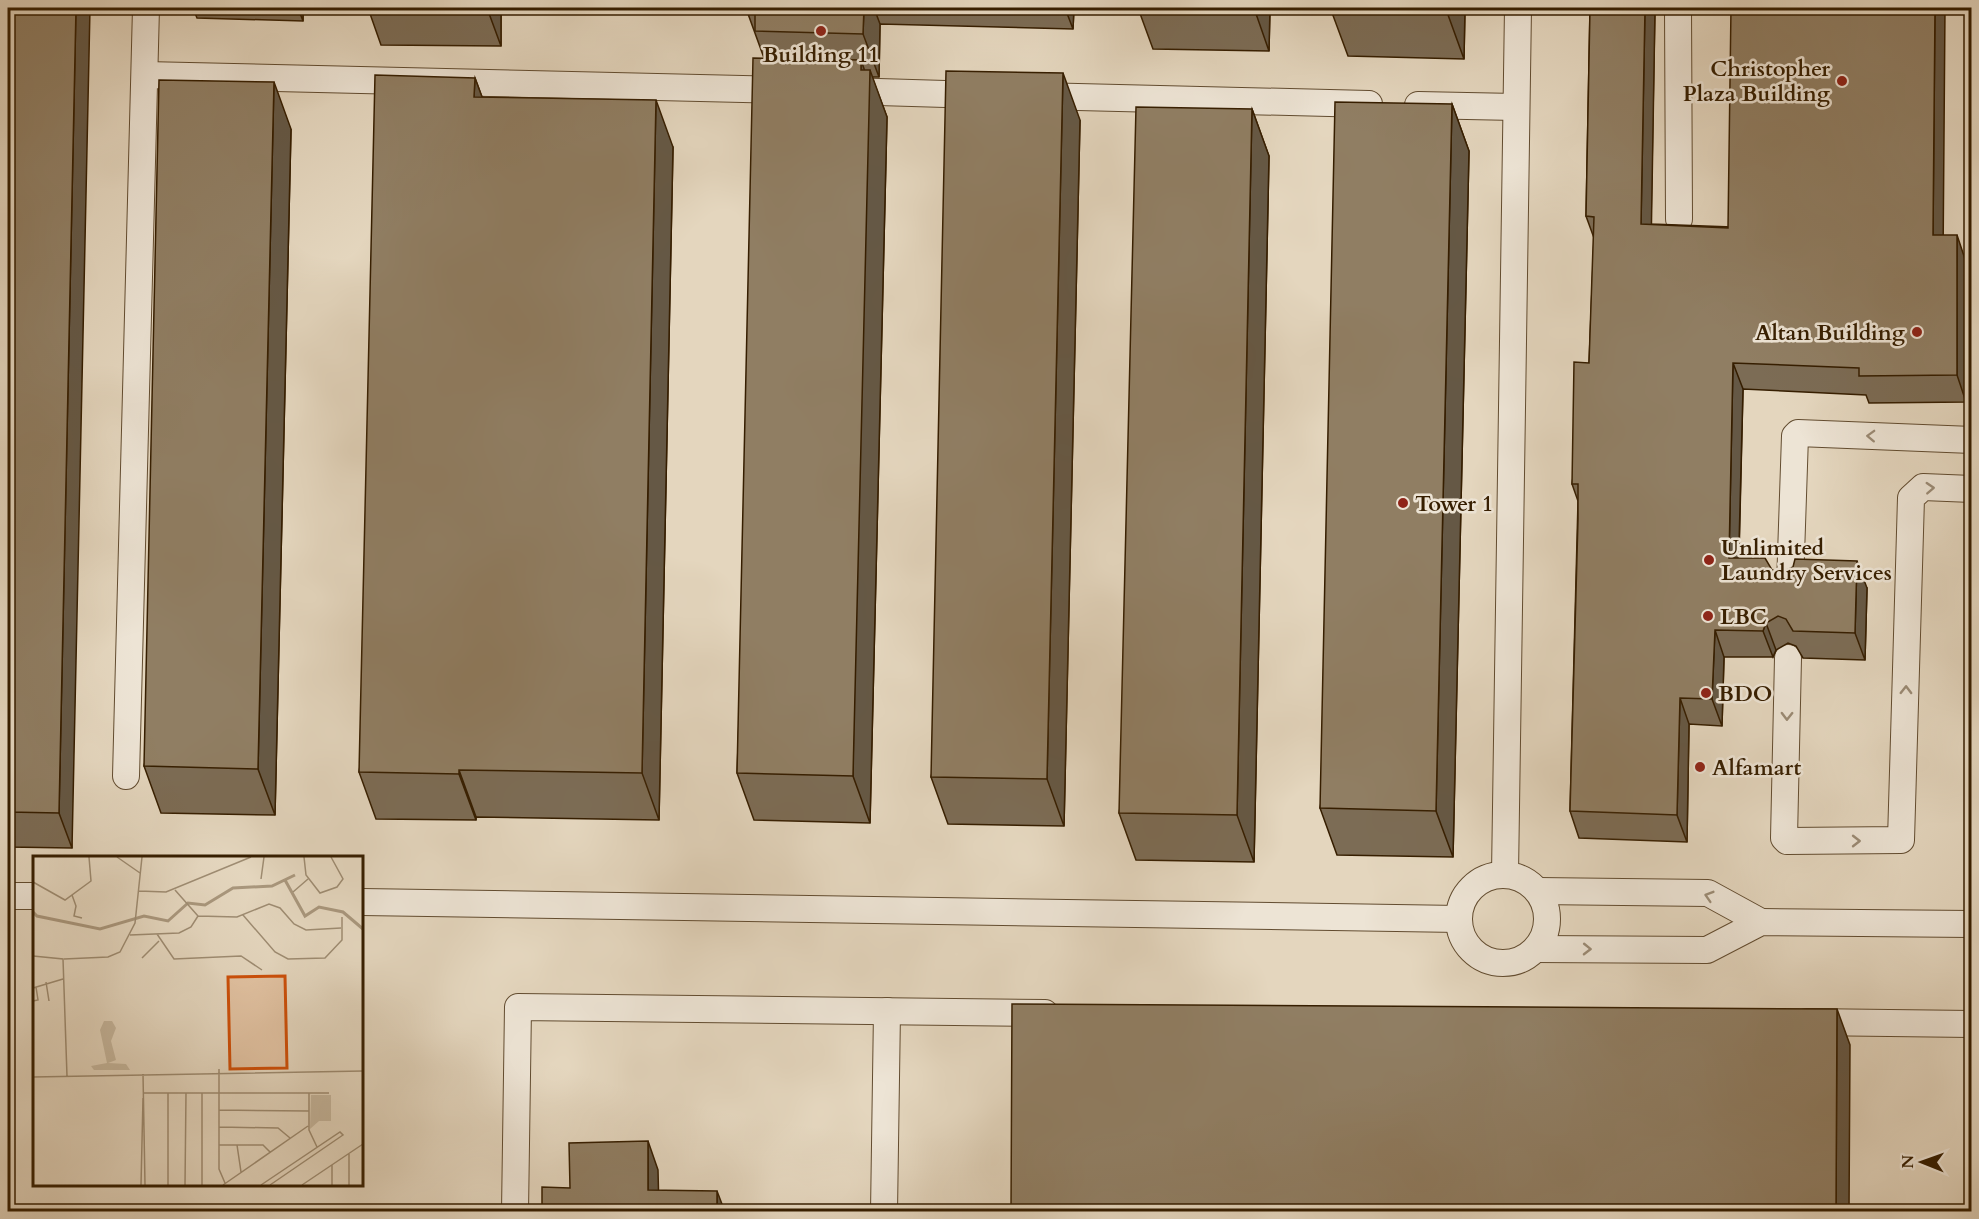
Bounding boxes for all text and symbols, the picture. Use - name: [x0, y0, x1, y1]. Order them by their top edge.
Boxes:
- marker: Building 11: [814, 24, 828, 38]
- place label: Building 11: [763, 40, 879, 70]
- place label: Christopher Plaza Building: [1683, 54, 1831, 109]
- marker: Christopher Plaza Building: [1835, 74, 1849, 88]
- place label: Altan Building: [1755, 318, 1906, 348]
- marker: Altan Building: [1910, 325, 1924, 339]
- one-way arrow: [1867, 430, 1876, 443]
- one-way arrow: [1925, 482, 1934, 495]
- place label: Tower 1: [1415, 489, 1493, 519]
- marker: Tower 1: [1396, 496, 1410, 510]
- place label: Unlimited Laundry Services: [1721, 533, 1892, 588]
- marker: Unlimited Laundry Services: [1702, 553, 1716, 567]
- place label: LBC: [1720, 602, 1767, 632]
- marker: LBC: [1701, 609, 1715, 623]
- place label: BDO: [1718, 679, 1772, 709]
- marker: BDO: [1699, 686, 1713, 700]
- one-way arrow: [1900, 686, 1912, 695]
- one-way arrow: [1781, 712, 1793, 721]
- place label: Alfamart: [1712, 753, 1801, 783]
- marker: Alfamart: [1693, 760, 1707, 774]
- one-way arrow: [1852, 835, 1861, 847]
- inset map: [33, 856, 363, 1186]
- one-way arrow: [1705, 891, 1715, 903]
- one-way arrow: [1583, 943, 1592, 955]
- north arrow: [1892, 1132, 1952, 1192]
- text: N: [1897, 1155, 1919, 1169]

